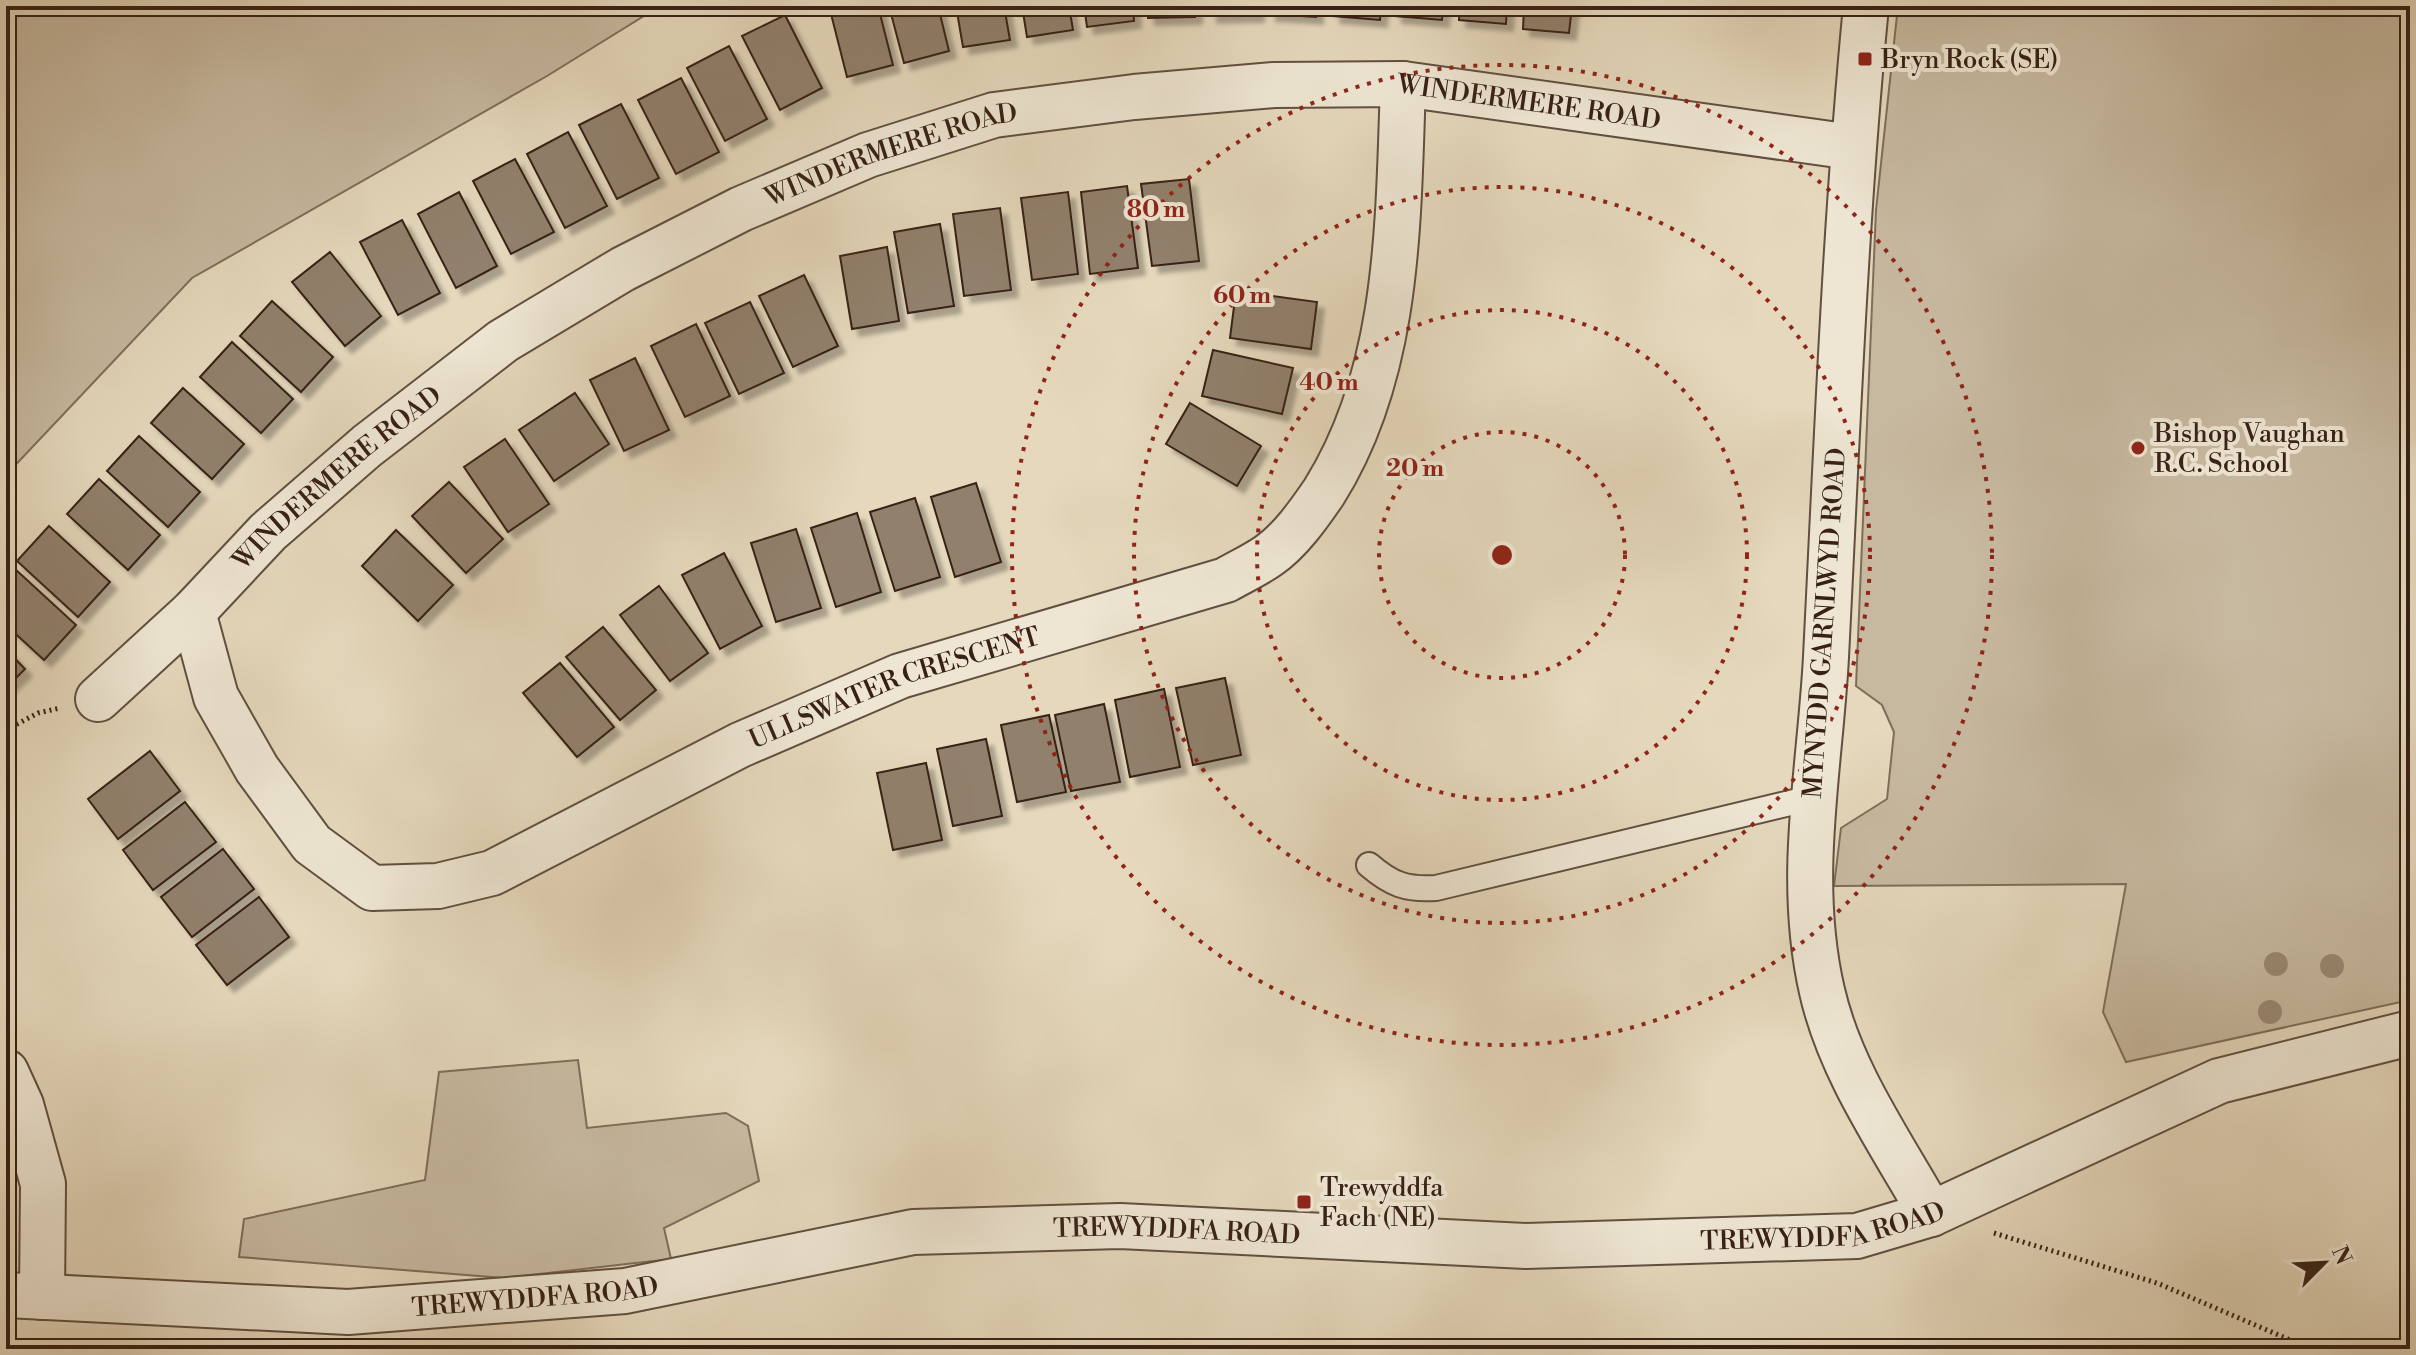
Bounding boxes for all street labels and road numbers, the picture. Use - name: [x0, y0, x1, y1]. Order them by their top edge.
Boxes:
- street label: WINDERMERE ROAD: [1394, 68, 1663, 137]
- street label: WINDERMERE ROAD: [759, 97, 1019, 214]
- street label: WINDERMERE ROAD: [225, 380, 448, 578]
- street label: MYNYDD GARNLWYD ROAD: [1797, 447, 1853, 800]
- street label: ULLSWATER CRESCENT: [744, 621, 1044, 756]
- street label: TREWYDDFA ROAD: [1700, 1195, 1951, 1258]
- street label: TREWYDDFA ROAD: [1053, 1211, 1301, 1252]
- street label: TREWYDDFA ROAD: [410, 1270, 661, 1324]

